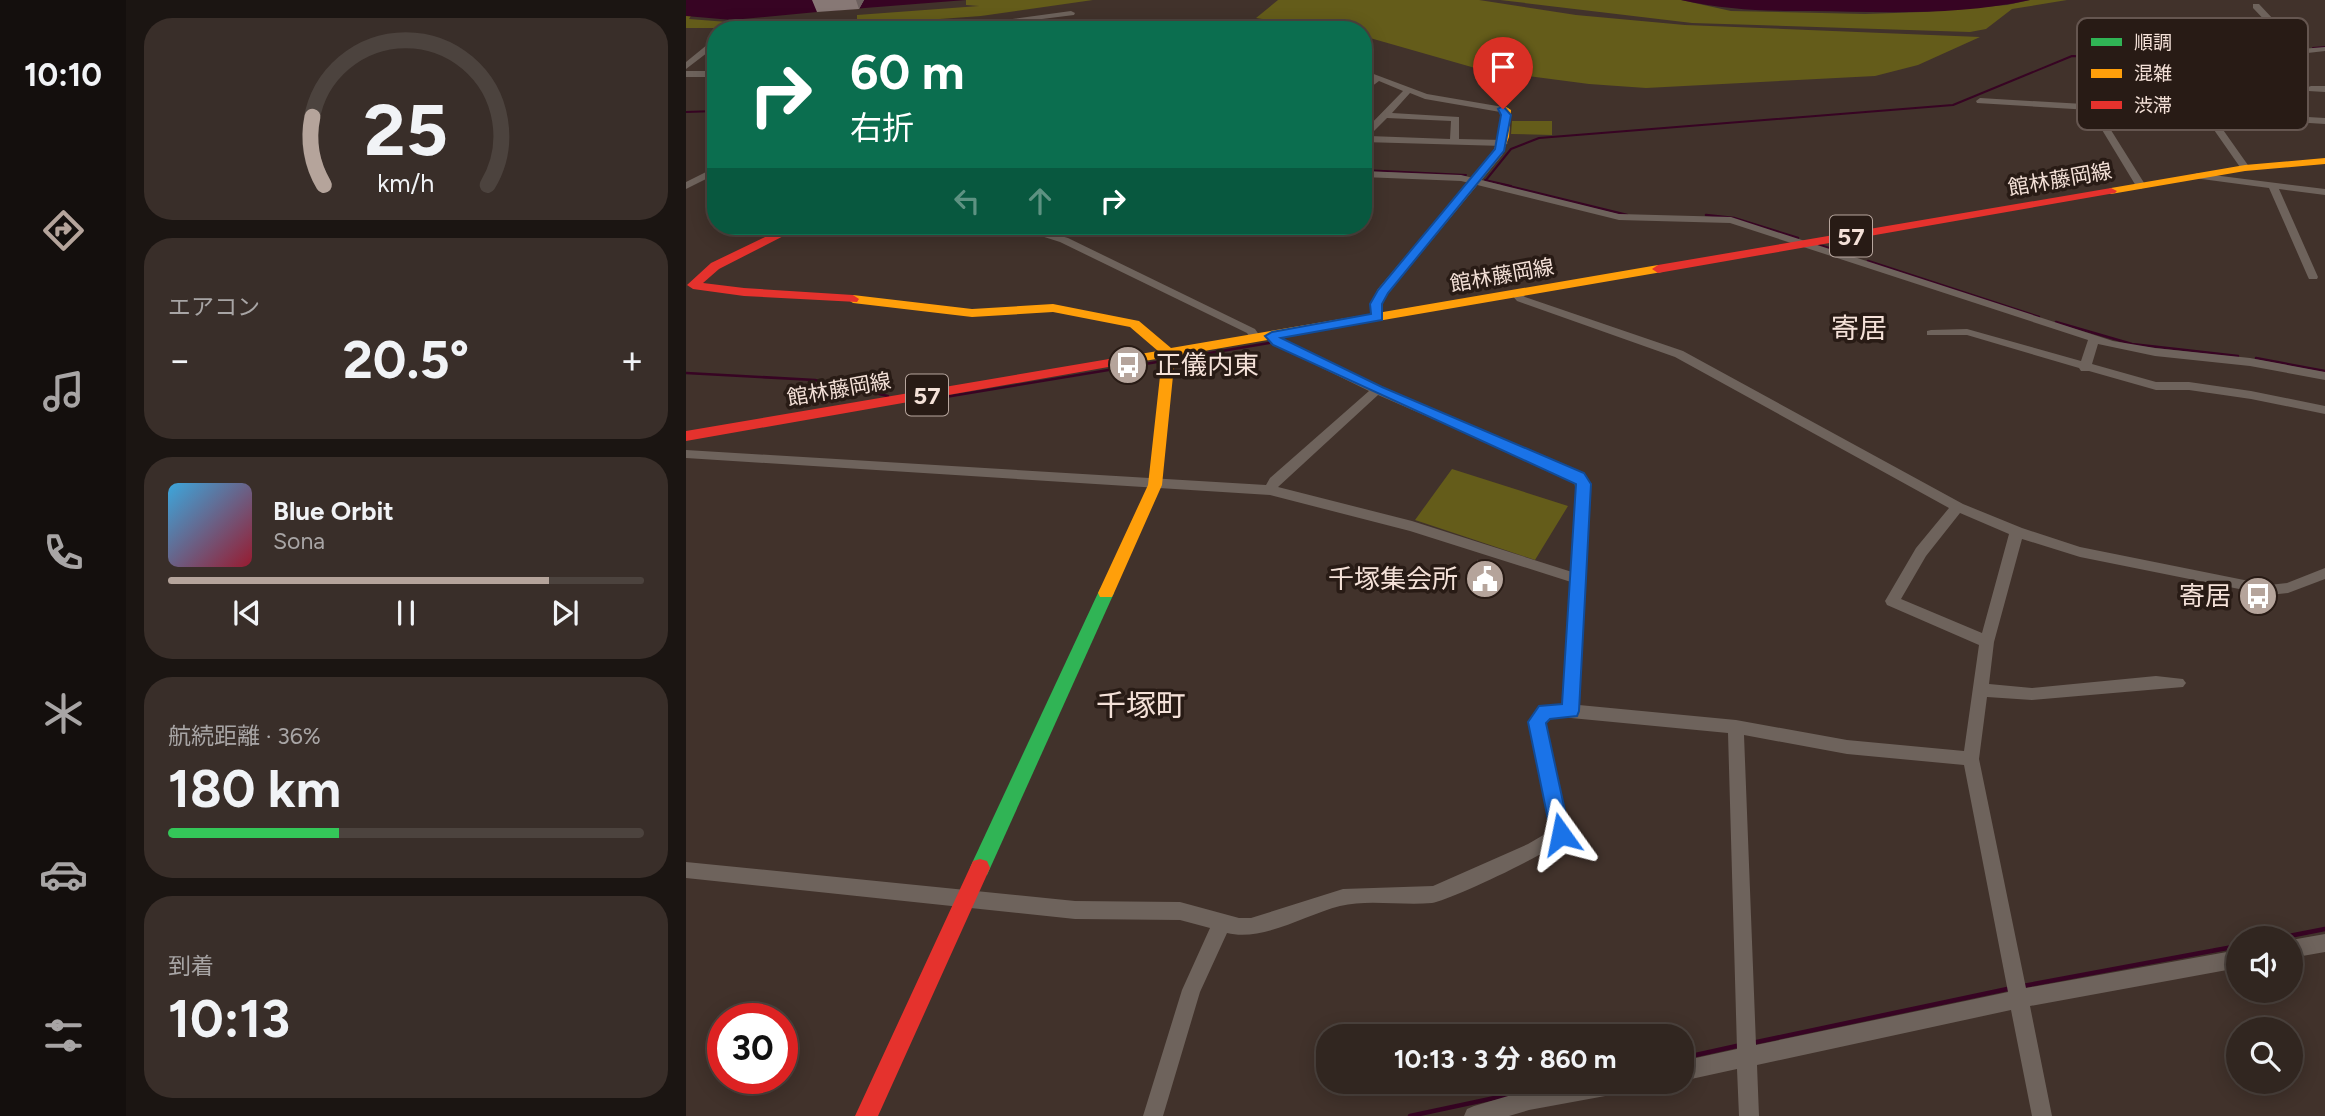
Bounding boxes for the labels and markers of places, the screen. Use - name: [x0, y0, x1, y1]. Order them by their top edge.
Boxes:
- pin: [1473, 37, 1533, 109]
- bus stop icon: 正儀内東: [1107, 344, 1149, 386]
- place label: 正儀内東: [1155, 349, 1259, 381]
- public building icon: 千塚集会所: [1464, 558, 1506, 600]
- place label: 千塚集会所: [1328, 563, 1458, 595]
- bus stop icon: 寄居: [2237, 575, 2279, 617]
- place label: 寄居: [2179, 580, 2231, 612]

